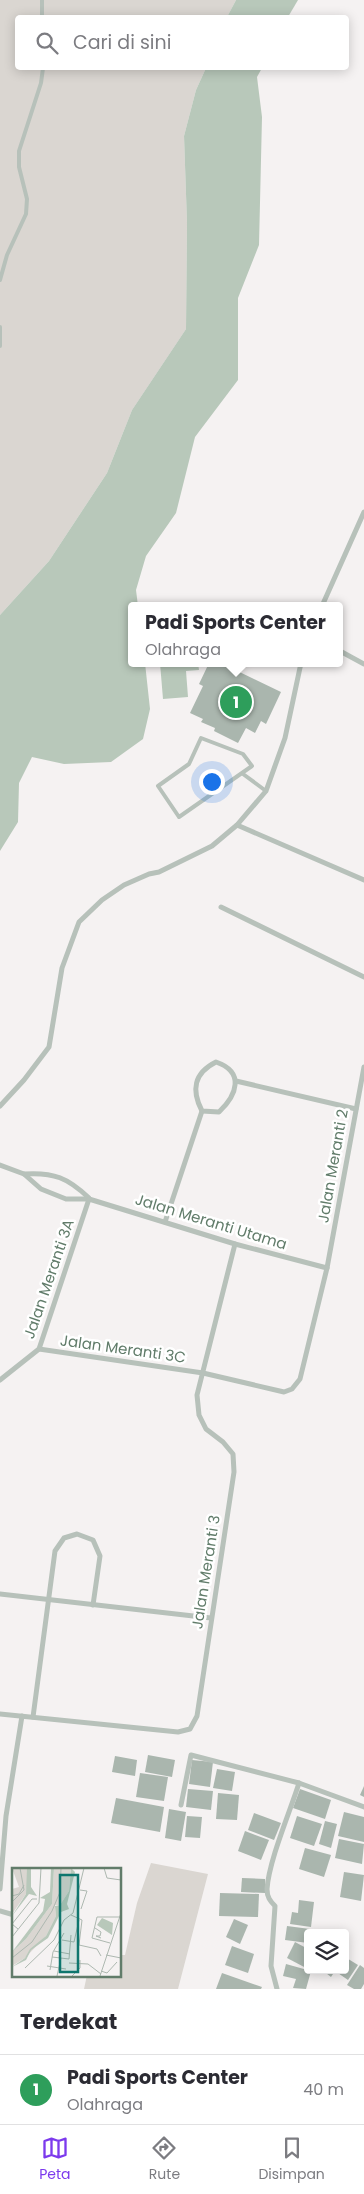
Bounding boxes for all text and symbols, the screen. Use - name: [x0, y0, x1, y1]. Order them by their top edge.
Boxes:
- search box: [15, 15, 349, 70]
- icon: search: [33, 29, 61, 57]
- text: Cari di sini: [73, 29, 171, 56]
- popup: [128, 602, 343, 667]
- text: Padi Sports Center: [145, 609, 326, 636]
- text: Olahraga: [145, 638, 221, 661]
- pin: 1: [220, 683, 252, 721]
- your location: [199, 769, 225, 795]
- street label: Jalan Meranti 2: [312, 1108, 353, 1224]
- street label: Jalan Meranti Utama: [133, 1188, 290, 1255]
- street label: Jalan Meranti 3A: [18, 1216, 79, 1341]
- street label: Jalan Meranti 3C: [59, 1329, 187, 1368]
- street label: Jalan Meranti 3: [186, 1513, 225, 1630]
- inset map: [12, 1868, 121, 1976]
- map controls: [304, 1929, 349, 1974]
- button: layers: [304, 1929, 349, 1974]
- text: Terdekat: [20, 2007, 117, 2036]
- text: Padi Sports Center: [67, 2064, 248, 2091]
- text: 1: [33, 2078, 39, 2101]
- text: 40 m: [303, 2078, 344, 2101]
- text: Olahraga: [67, 2093, 143, 2116]
- tab: Peta: [39, 2134, 71, 2185]
- tab: Rute: [149, 2134, 180, 2185]
- tab: Disimpan: [258, 2134, 325, 2185]

